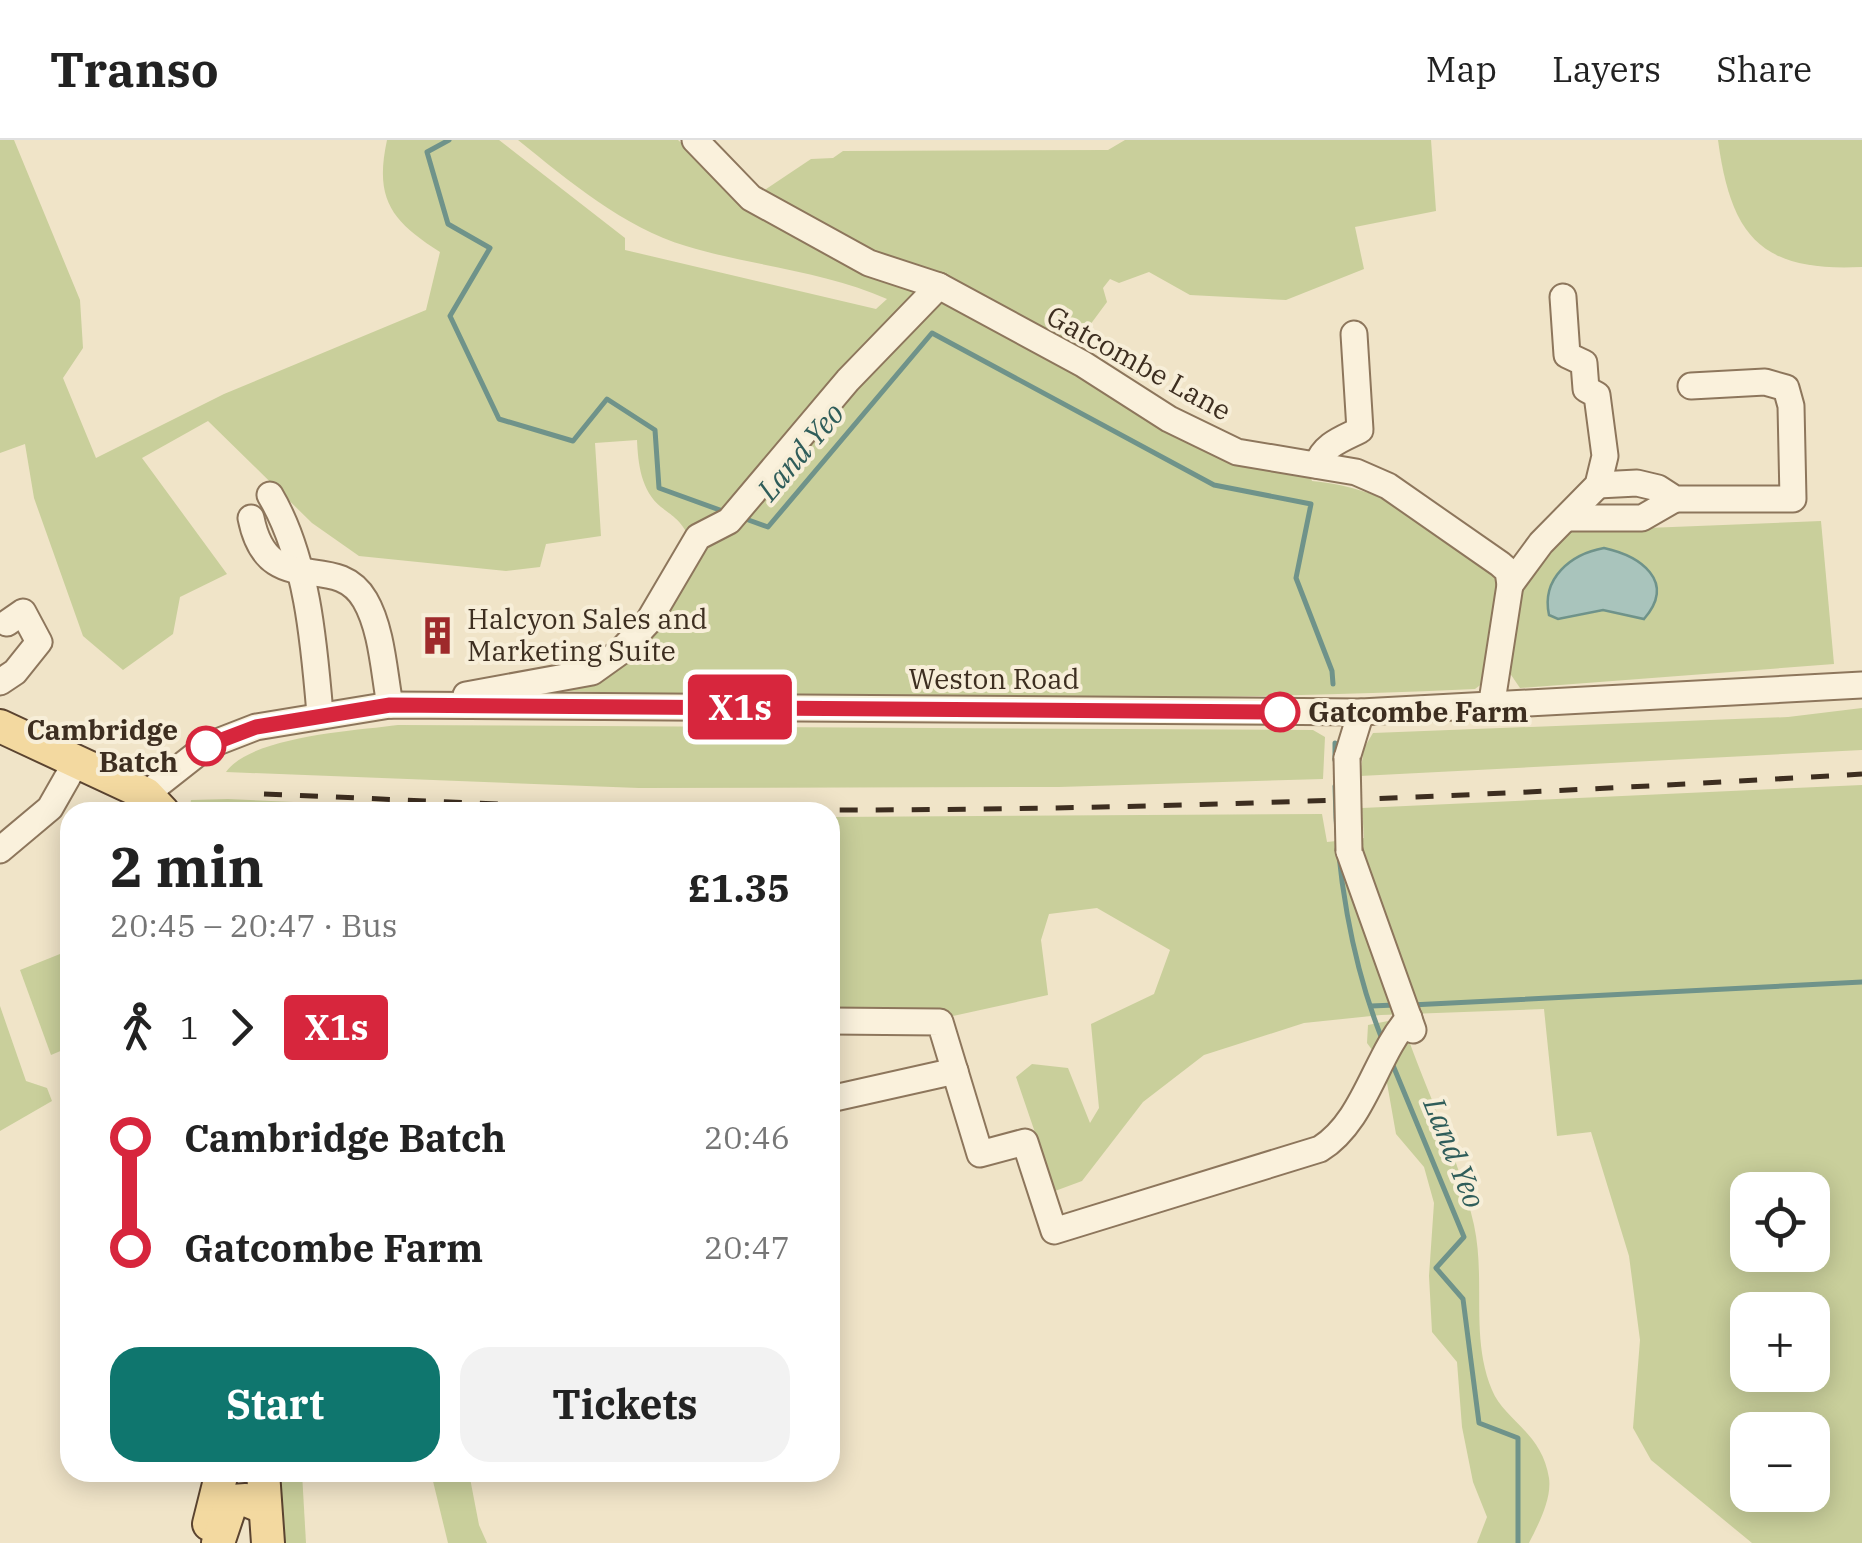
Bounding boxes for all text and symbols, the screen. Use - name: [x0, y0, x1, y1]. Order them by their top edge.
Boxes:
- text: Transo: [50, 38, 219, 100]
- text: Map: [1426, 46, 1497, 92]
- text: Layers: [1552, 46, 1661, 92]
- text: Share: [1716, 46, 1812, 92]
- street label: Gatcombe Lane: [1040, 297, 1238, 429]
- water label: Land Yeo: [747, 394, 852, 509]
- place label: Halcyon Sales and Marketing Suite: [467, 600, 708, 669]
- building icon: Halcyon Sales and Marketing Suite: [416, 614, 458, 656]
- street label: Weston Road: [908, 660, 1080, 697]
- line badge: X1s: [682, 674, 798, 740]
- text: X1s: [708, 684, 772, 730]
- marker: Gatcombe Farm: [1261, 693, 1299, 731]
- place label: Gatcombe Farm: [1308, 693, 1529, 730]
- place label: Cambridge Batch: [27, 711, 178, 780]
- marker: Cambridge Batch: [187, 727, 225, 765]
- text: 2 min: [110, 831, 264, 902]
- text: £1.35: [688, 863, 790, 912]
- text: 20:45 – 20:47 · Bus: [110, 904, 397, 946]
- icon: walk: [110, 1000, 165, 1055]
- icon: forward: [214, 1000, 269, 1055]
- text: X1s: [304, 1004, 368, 1050]
- text: 1: [180, 1006, 199, 1048]
- water label: Land Yeo: [1415, 1090, 1495, 1213]
- text: Cambridge Batch: [184, 1113, 506, 1162]
- text: 20:46: [704, 1116, 790, 1158]
- map controls: [1730, 1172, 1830, 1512]
- button: locate: [1730, 1172, 1830, 1272]
- text: Gatcombe Farm: [184, 1223, 483, 1272]
- text: 20:47: [704, 1226, 790, 1268]
- button: +: [1730, 1292, 1830, 1392]
- button: Start: [110, 1347, 440, 1462]
- button: Tickets: [460, 1347, 790, 1462]
- button: −: [1730, 1412, 1830, 1512]

